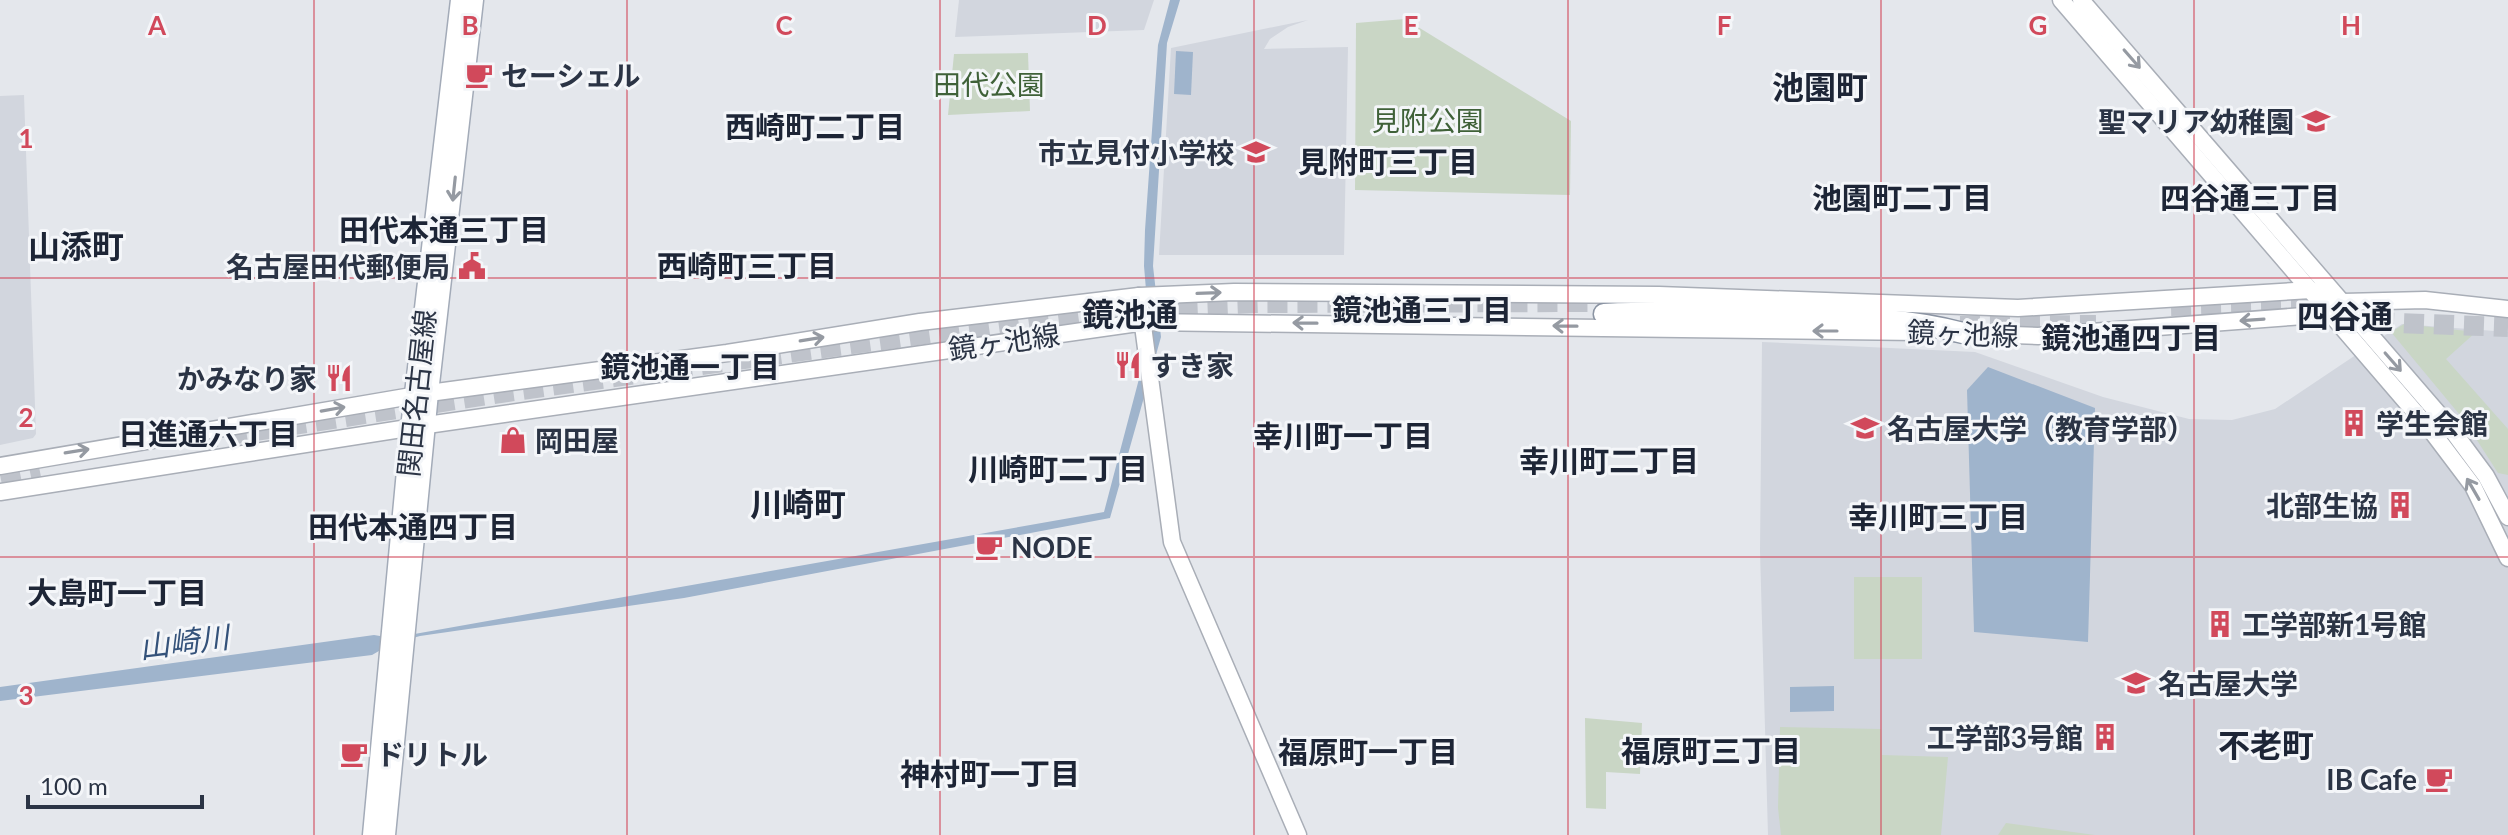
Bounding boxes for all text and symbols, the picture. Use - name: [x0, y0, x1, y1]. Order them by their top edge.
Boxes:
- text: A: [147, 9, 167, 41]
- text: B: [461, 9, 479, 41]
- text: C: [775, 9, 793, 41]
- text: D: [1087, 9, 1107, 41]
- text: E: [1404, 9, 1418, 41]
- text: F: [1717, 9, 1731, 41]
- text: G: [2029, 9, 2047, 41]
- text: H: [2341, 9, 2361, 41]
- one-way arrow: [2123, 48, 2141, 68]
- place label: セーシェル: [501, 58, 640, 92]
- cafe icon: セーシェル: [464, 60, 494, 90]
- park label: 田代公園: [933, 67, 1045, 101]
- district label: 池園町: [1772, 67, 1868, 106]
- park label: 見附公園: [1372, 103, 1484, 137]
- place label: 聖マリア幼稚園: [2098, 104, 2294, 138]
- school or university icon: 聖マリア幼稚園: [2301, 106, 2331, 136]
- district label: 西崎町二丁目: [725, 108, 905, 144]
- text: 1: [18, 122, 34, 154]
- place label: 市立見付小学校: [1038, 135, 1234, 169]
- school or university icon: 市立見付小学校: [1241, 137, 1271, 167]
- district label: 見附町三丁目: [1298, 143, 1478, 179]
- one-way arrow: [446, 175, 461, 202]
- district label: 池園町二丁目: [1812, 179, 1992, 215]
- district label: 四谷通三丁目: [2160, 179, 2340, 215]
- district label: 田代本通三丁目: [339, 211, 549, 247]
- district label: 山添町: [28, 226, 124, 265]
- district label: 西崎町三丁目: [657, 247, 837, 283]
- place label: 名古屋田代郵便局: [226, 249, 450, 283]
- public building icon: 名古屋田代郵便局: [457, 251, 487, 281]
- one-way arrow: [1195, 286, 1222, 301]
- district label: 鏡池通三丁目: [1332, 291, 1512, 327]
- district label: 鏡池通: [1082, 294, 1178, 333]
- district label: 四谷通: [2297, 296, 2393, 335]
- street label: 関田名古屋線: [390, 308, 442, 478]
- one-way arrow: [2239, 313, 2266, 328]
- street label: 鏡ヶ池線: [1906, 314, 2020, 352]
- one-way arrow: [1292, 315, 1319, 331]
- street label: 鏡ヶ池線: [946, 316, 1062, 366]
- one-way arrow: [1552, 318, 1579, 334]
- district label: 鏡池通四丁目: [2041, 319, 2221, 355]
- one-way arrow: [1812, 323, 1839, 339]
- one-way arrow: [799, 331, 824, 346]
- district label: 鏡池通一丁目: [600, 348, 780, 384]
- place label: すき家: [1150, 348, 1234, 382]
- restaurant icon: すき家: [1113, 350, 1143, 380]
- one-way arrow: [2384, 351, 2402, 372]
- place label: かみなり家: [177, 361, 317, 395]
- restaurant icon: かみなり家: [324, 363, 354, 393]
- text: 2: [18, 401, 34, 433]
- one-way arrow: [320, 401, 345, 416]
- place label: 学生会館: [2376, 406, 2488, 440]
- building icon: 学生会館: [2339, 408, 2369, 438]
- place label: 名古屋大学（教育学部）: [1887, 411, 2195, 445]
- school or university icon: 名古屋大学（教育学部）: [1850, 413, 1880, 443]
- district label: 日進通六丁目: [118, 415, 298, 451]
- district label: 幸川町一丁目: [1253, 417, 1433, 453]
- place label: 岡田屋: [535, 423, 619, 457]
- shop icon: 岡田屋: [498, 425, 528, 455]
- district label: 幸川町二丁目: [1519, 442, 1699, 478]
- one-way arrow: [63, 443, 89, 458]
- district label: 川崎町二丁目: [968, 450, 1148, 486]
- one-way arrow: [2465, 478, 2481, 501]
- district label: 川崎町: [750, 484, 846, 523]
- place label: 北部生協: [2266, 488, 2378, 522]
- building icon: 北部生協: [2385, 490, 2415, 520]
- district label: 幸川町三丁目: [1848, 498, 2028, 534]
- district label: 田代本通四丁目: [308, 508, 518, 544]
- place label: NODE: [1011, 530, 1093, 564]
- cafe icon: NODE: [974, 532, 1004, 562]
- district label: 大島町一丁目: [27, 574, 207, 610]
- place label: 工学部新1号館: [2242, 607, 2426, 641]
- building icon: 工学部新1号館: [2205, 609, 2235, 639]
- water label: 山崎川: [137, 617, 234, 664]
- place label: 名古屋大学: [2158, 666, 2298, 700]
- school or university icon: 名古屋大学: [2121, 668, 2151, 698]
- text: 3: [18, 679, 34, 711]
- place label: 工学部3号館: [1927, 720, 2083, 754]
- building icon: 工学部3号館: [2090, 722, 2120, 752]
- district label: 不老町: [2218, 725, 2314, 764]
- district label: 福原町三丁目: [1621, 732, 1801, 768]
- district label: 福原町一丁目: [1278, 733, 1458, 769]
- place label: ドリトル: [376, 737, 488, 771]
- cafe icon: ドリトル: [339, 739, 369, 769]
- district label: 神村町一丁目: [900, 755, 1080, 791]
- scale bar: [28, 759, 202, 809]
- place label: IB Cafe: [2326, 762, 2417, 796]
- cafe icon: IB Cafe: [2424, 764, 2454, 794]
- text: 100 m: [40, 771, 108, 800]

